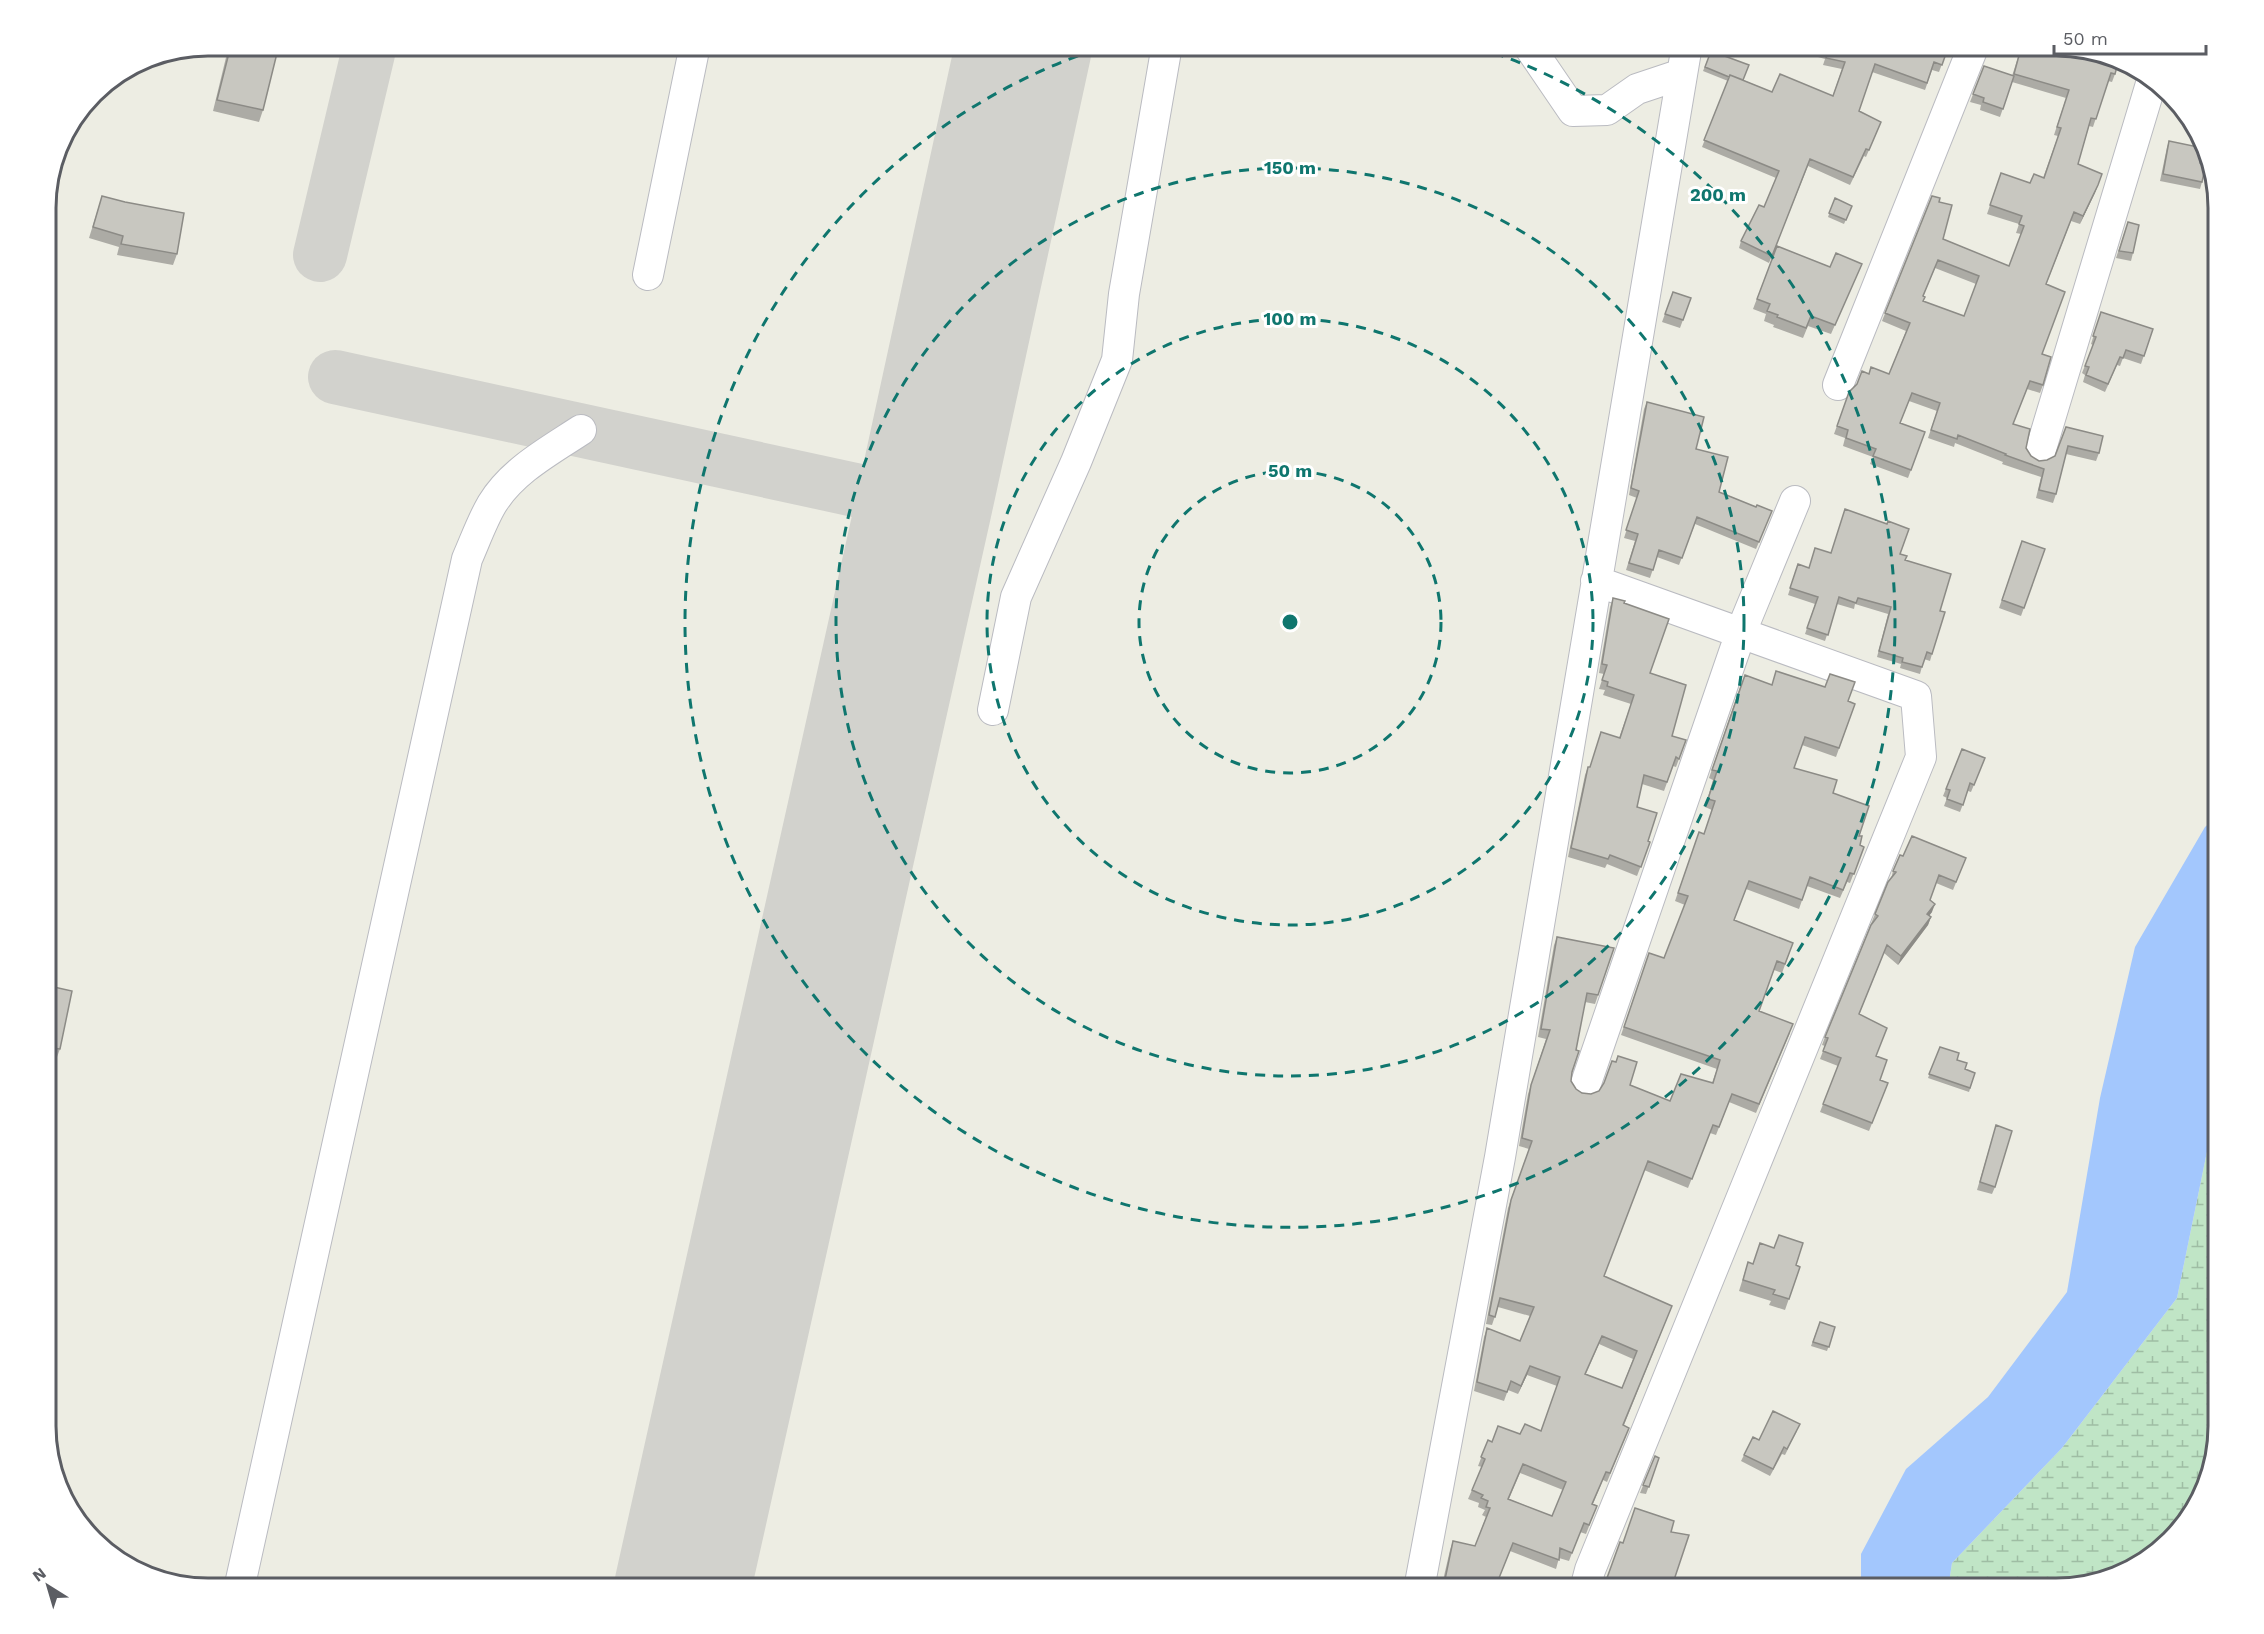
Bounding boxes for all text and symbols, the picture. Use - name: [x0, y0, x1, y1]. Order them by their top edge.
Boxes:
- scale bar: [2054, 18, 2206, 56]
- text: 50 m: [2063, 28, 2108, 49]
- text: 150 m: [1264, 157, 1316, 178]
- text: 200 m: [1690, 184, 1746, 205]
- text: 100 m: [1263, 308, 1317, 329]
- text: 50 m: [1268, 460, 1312, 481]
- centre of rings: [1280, 612, 1300, 632]
- north arrow: [18, 1556, 78, 1616]
- text: N: [29, 1563, 50, 1586]

